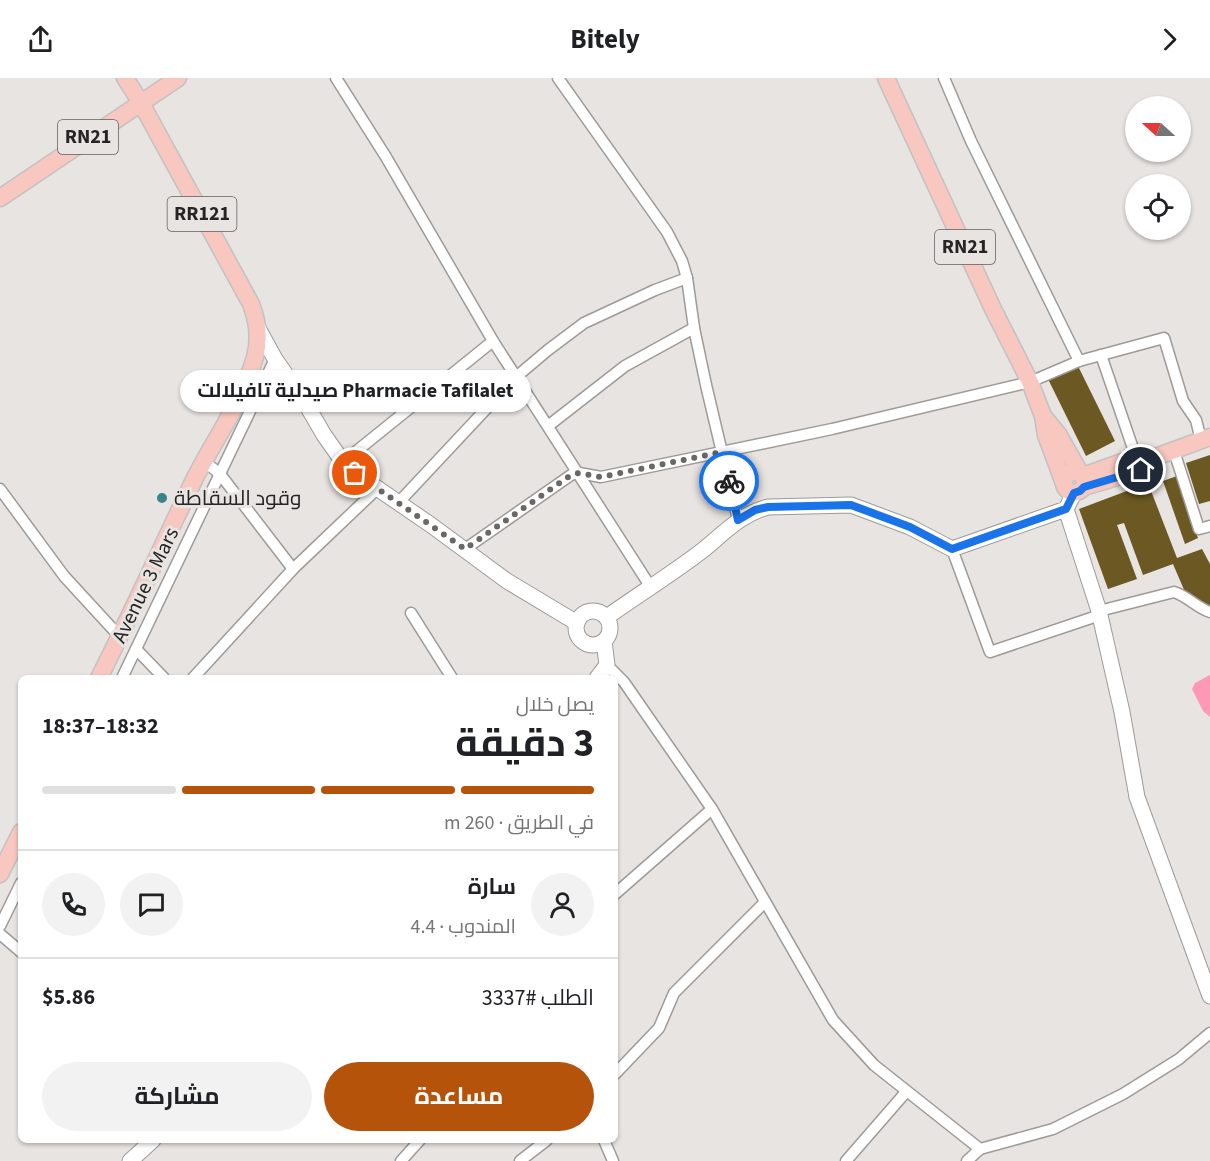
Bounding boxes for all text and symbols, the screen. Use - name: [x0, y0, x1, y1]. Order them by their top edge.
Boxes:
- text: Bitely: [570, 20, 640, 59]
- icon: share: [24, 23, 57, 56]
- icon: forward: [1153, 23, 1186, 56]
- north arrow: [1125, 96, 1191, 162]
- map controls: [1125, 96, 1191, 240]
- road number: RN21: [58, 120, 118, 154]
- button: locate: [1125, 174, 1191, 240]
- road number: RR121: [168, 197, 236, 231]
- road number: RN21: [935, 230, 995, 264]
- callout: Pharmacie Tafilalet صيدلية تافيلالت: [180, 371, 530, 413]
- text: Pharmacie Tafilalet صيدلية تافيلالت: [197, 377, 514, 405]
- pin: [1115, 444, 1166, 495]
- pin: [329, 447, 380, 498]
- courier: [699, 451, 759, 511]
- icon: home: [1124, 453, 1157, 486]
- icon: bag: [338, 456, 371, 489]
- icon: bike: [713, 465, 746, 498]
- place label: وقود السقاطة: [174, 483, 302, 513]
- marker: وقود السقاطة: [155, 491, 169, 505]
- street label: Avenue 3 Mars: [104, 522, 186, 648]
- text: يصل خلال: [516, 691, 594, 719]
- text: 18:32–18:37: [42, 710, 159, 742]
- text: 3 دقيقة: [455, 716, 594, 772]
- text: في الطريق · 260 m: [444, 809, 594, 837]
- text: سارة: [468, 871, 516, 903]
- button: phone: [42, 873, 105, 936]
- button: chat: [120, 873, 183, 936]
- button: person: [531, 873, 594, 936]
- text: المندوب · 4.4: [410, 913, 516, 941]
- text: $5.86: [42, 981, 95, 1013]
- text: الطلب #3337: [482, 982, 594, 1014]
- button: مشاركة: [42, 1062, 312, 1131]
- button: مساعدة: [324, 1062, 594, 1131]

